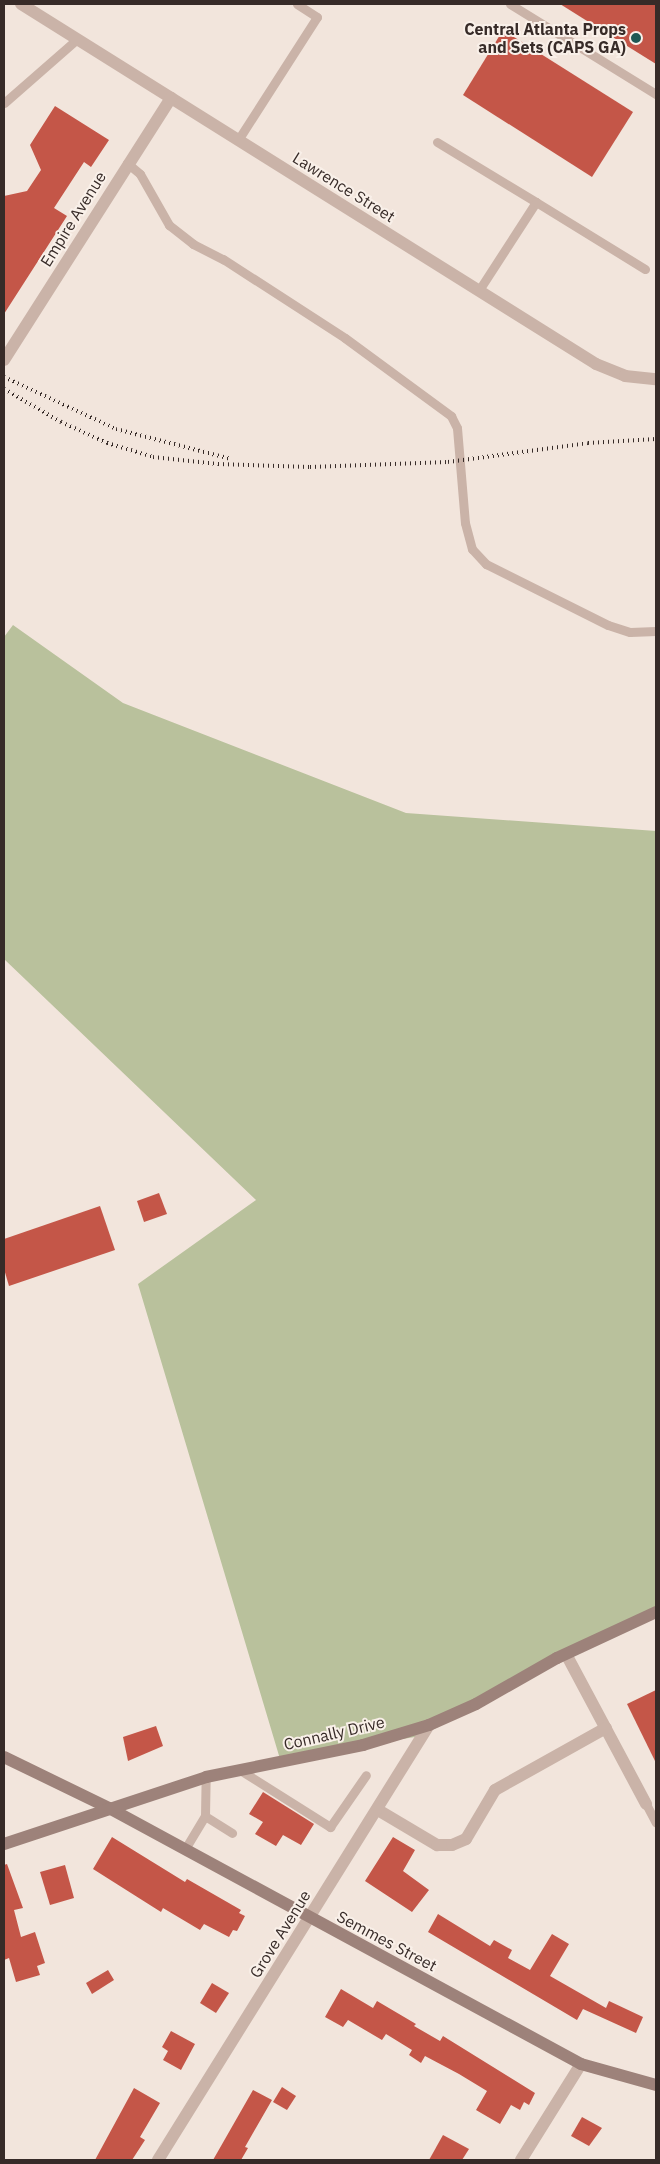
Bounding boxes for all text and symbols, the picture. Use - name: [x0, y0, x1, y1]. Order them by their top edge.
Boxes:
- place label: Central Atlanta Props and Sets (CAPS GA): [464, 19, 626, 57]
- marker: Central Atlanta Props and Sets (CAPS GA): [630, 32, 642, 44]
- street label: Lawrence Street: [289, 148, 399, 226]
- street label: Empire Avenue: [36, 168, 110, 270]
- street label: Connally Drive: [282, 1712, 386, 1754]
- street label: Grove Avenue: [246, 1887, 314, 1981]
- street label: Semmes Street: [334, 1907, 440, 1975]

